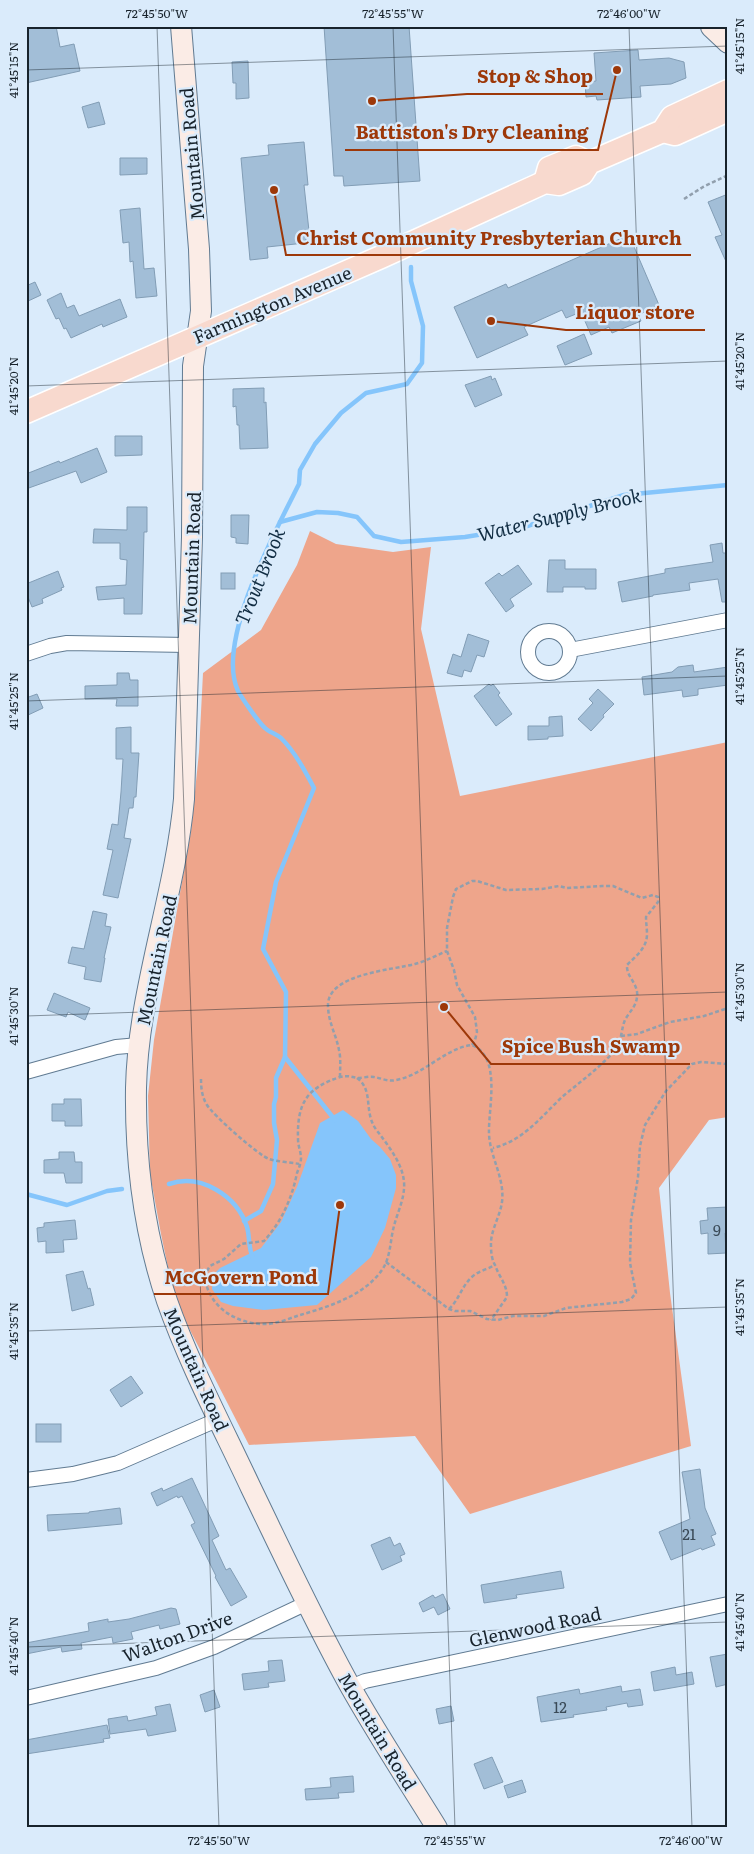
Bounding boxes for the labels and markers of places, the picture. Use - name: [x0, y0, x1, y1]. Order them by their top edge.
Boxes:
- callout: Stop & Shop: [467, 60, 603, 94]
- callout: Battiston's Dry Cleaning: [345, 116, 598, 150]
- callout: Christ Community Presbyterian Church: [286, 221, 691, 255]
- callout: Liquor store: [566, 296, 705, 330]
- callout: Spice Bush Swamp: [491, 1030, 690, 1064]
- callout: McGovern Pond: [154, 1260, 328, 1294]

